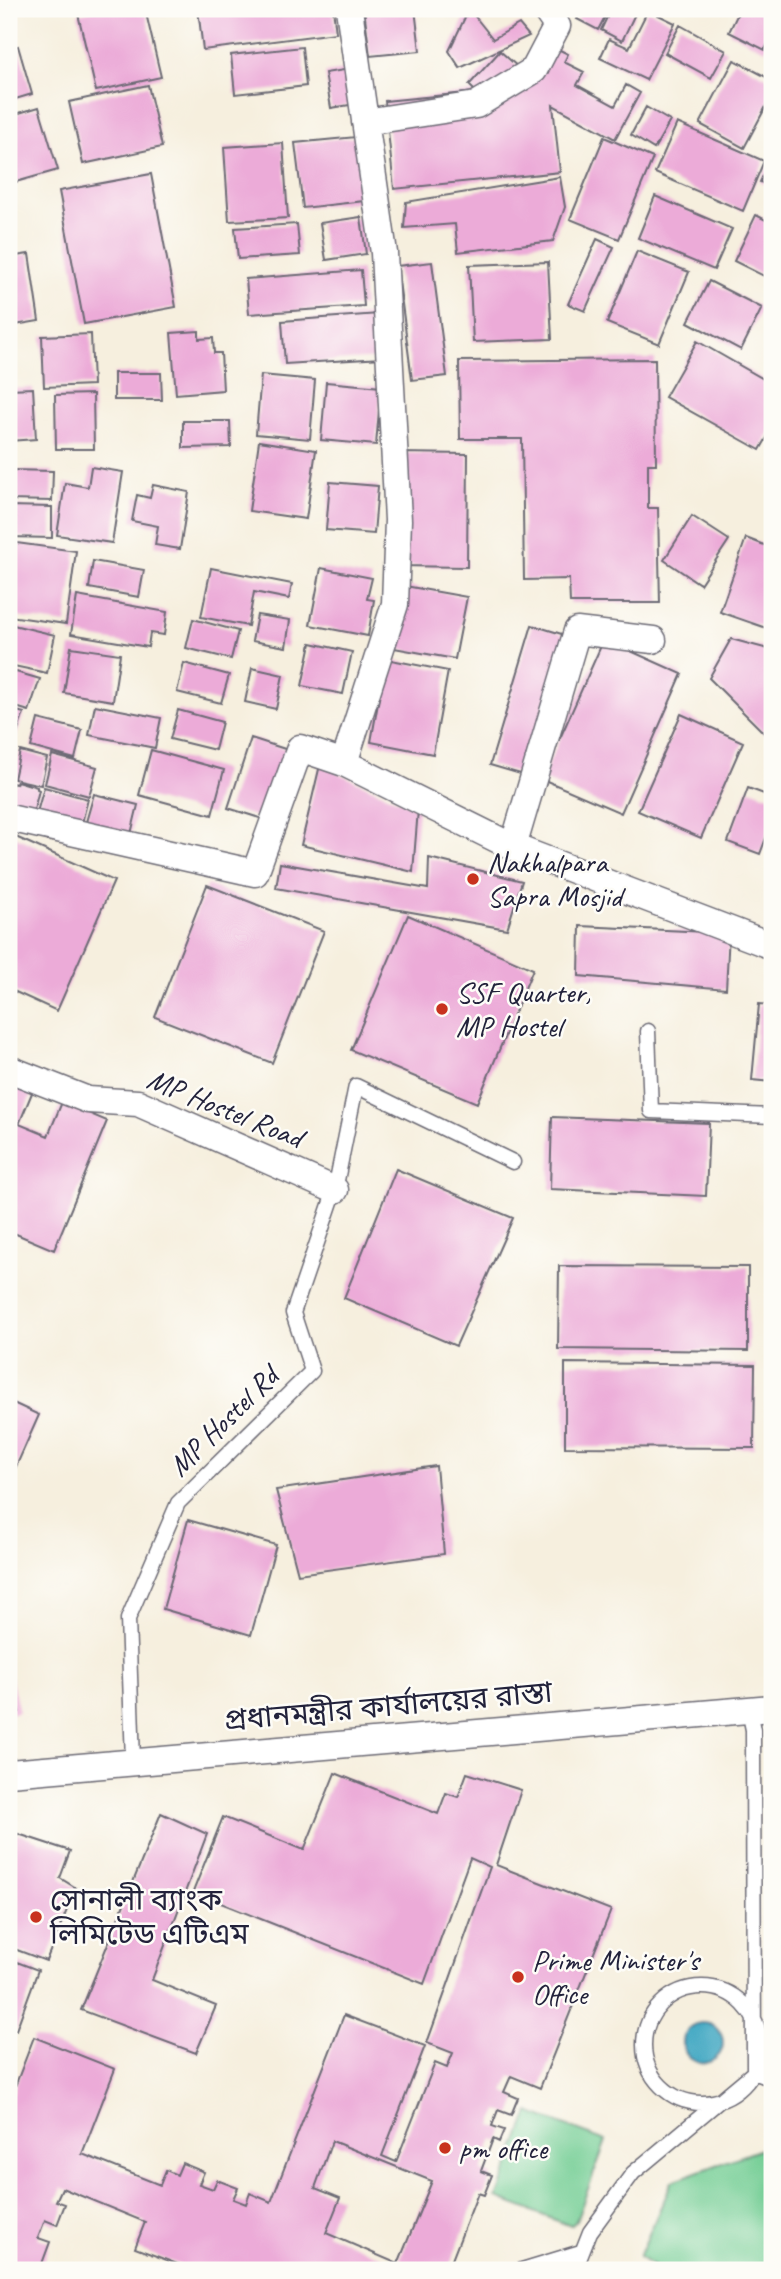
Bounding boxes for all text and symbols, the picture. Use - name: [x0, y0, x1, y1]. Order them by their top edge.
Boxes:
- place label: Nakhalpara Sapra Mosjid: [487, 843, 626, 915]
- marker: Nakhalpara Sapra Mosjid: [465, 871, 481, 887]
- place label: SSF Quarter, MP Hostel: [456, 973, 591, 1045]
- marker: SSF Quarter, MP Hostel: [434, 1001, 450, 1017]
- street label: MP Hostel Road: [142, 1060, 312, 1158]
- street label: MP Hostel Rd: [160, 1355, 289, 1484]
- street label: প্রধানমন্ত্রীর কার্যালয়ের রাস্তা: [222, 1673, 555, 1739]
- place label: সোনালী ব্যাংক লিমিটেড এটিএম: [49, 1881, 249, 1953]
- marker: সোনালী ব্যাংক লিমিটেড এটিএম: [28, 1909, 44, 1925]
- place label: Prime Minister's Office: [532, 1941, 701, 2013]
- marker: Prime Minister's Office: [510, 1969, 526, 1985]
- place label: pm office: [459, 2129, 549, 2167]
- marker: pm office: [437, 2140, 453, 2156]

